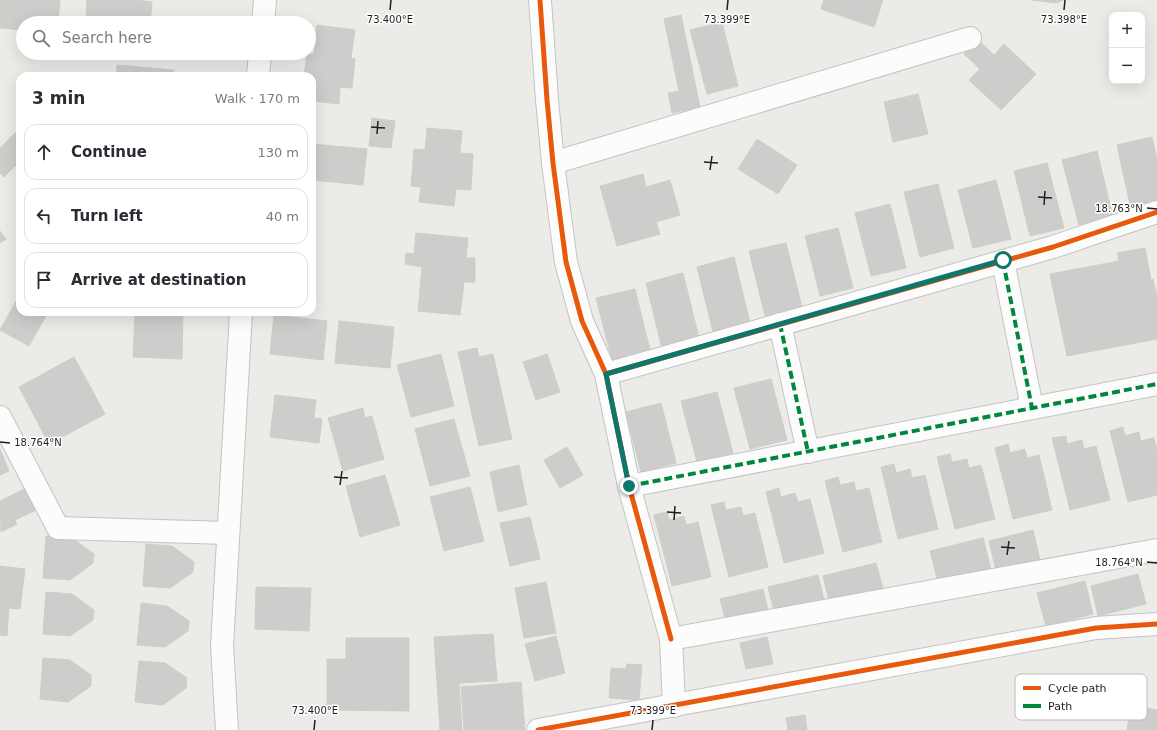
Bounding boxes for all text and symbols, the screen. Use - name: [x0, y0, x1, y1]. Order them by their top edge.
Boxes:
- map controls: [1109, 12, 1145, 84]
- button: +: [1109, 12, 1145, 48]
- text: 73.400°E: [367, 14, 413, 25]
- text: 73.399°E: [704, 14, 750, 25]
- text: 73.398°E: [1041, 14, 1087, 25]
- search box: [16, 16, 316, 60]
- icon: search: [30, 27, 52, 49]
- text: Search here: [62, 29, 152, 47]
- button: −: [1109, 48, 1145, 84]
- text: 3 min: [32, 88, 85, 108]
- text: Walk · 170 m: [215, 91, 300, 106]
- icon: ahead: [33, 141, 55, 163]
- text: Continue: [71, 143, 147, 161]
- text: 130 m: [257, 145, 299, 160]
- text: 18.763°N: [1095, 203, 1143, 214]
- icon: left: [33, 205, 55, 227]
- text: Turn left: [71, 207, 143, 225]
- text: 40 m: [266, 209, 299, 224]
- route start: [994, 251, 1012, 269]
- icon: arrive: [33, 269, 55, 291]
- text: Arrive at destination: [71, 271, 246, 289]
- text: 18.764°N: [14, 437, 62, 448]
- route end: [620, 477, 638, 495]
- text: 18.764°N: [1095, 557, 1143, 568]
- legend: [1015, 674, 1147, 720]
- text: Cycle path: [1048, 682, 1107, 695]
- text: Path: [1048, 700, 1072, 713]
- text: 73.400°E: [292, 705, 338, 716]
- text: 73.399°E: [630, 705, 676, 716]

